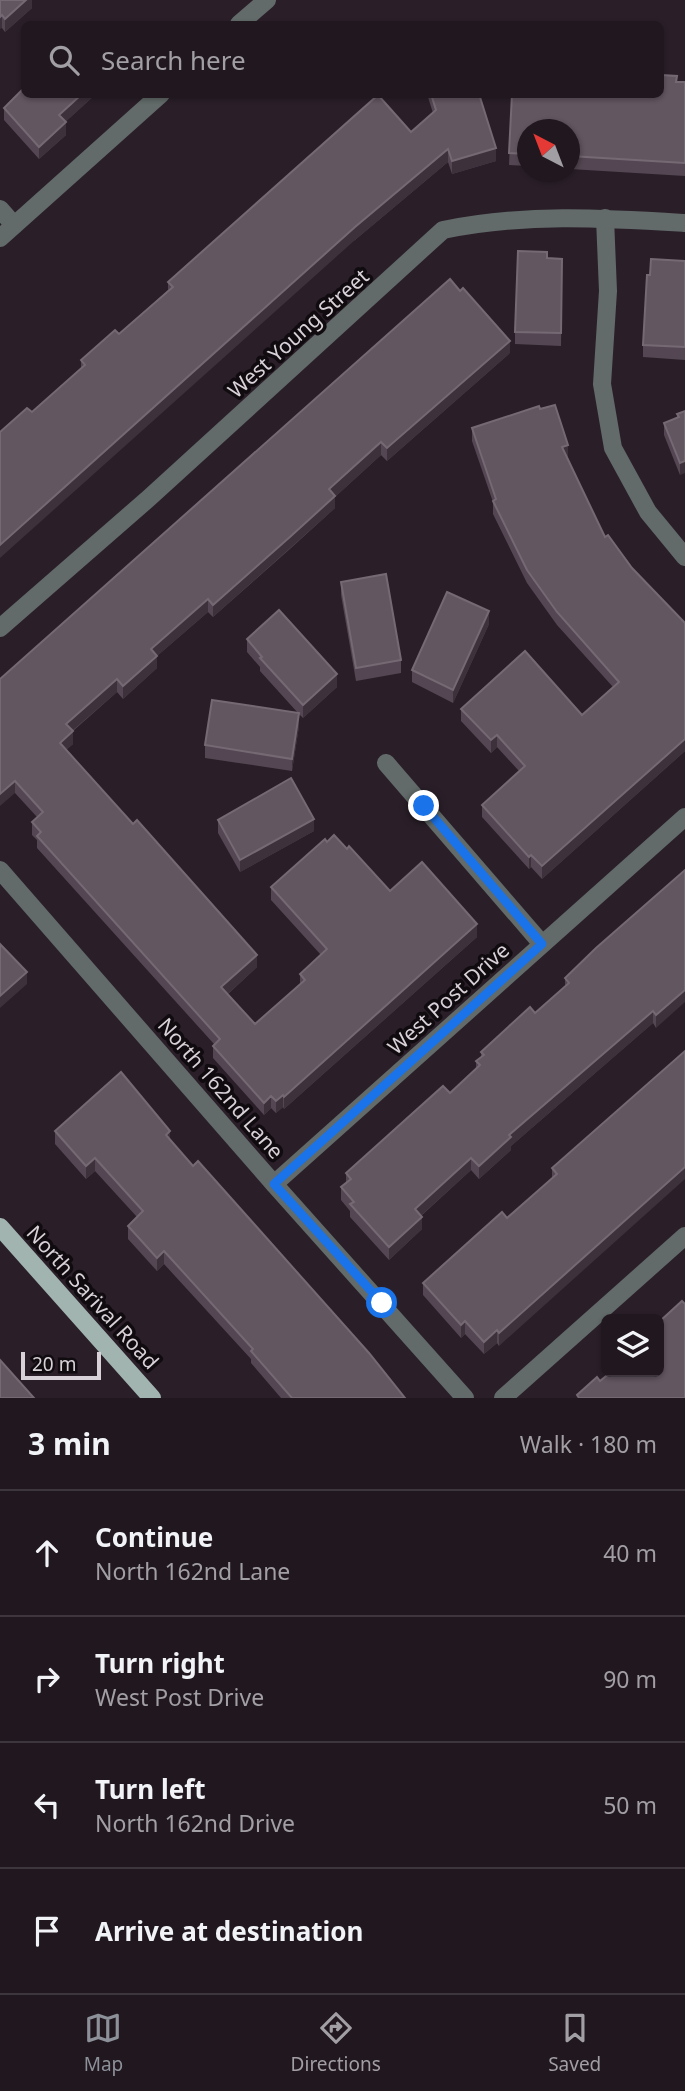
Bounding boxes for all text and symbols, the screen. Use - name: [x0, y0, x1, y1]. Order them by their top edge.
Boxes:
- search box: [21, 21, 664, 98]
- icon: search: [45, 41, 83, 79]
- text: Search here: [101, 42, 246, 78]
- north arrow: [517, 119, 580, 182]
- street label: West Young Street: [222, 262, 375, 404]
- route end: [408, 790, 439, 821]
- street label: West Post Drive: [381, 936, 515, 1060]
- street label: North 162nd Lane: [152, 1012, 290, 1164]
- street label: North Sarival Road: [21, 1219, 165, 1375]
- route start: [366, 1287, 397, 1318]
- map controls: [601, 1314, 664, 1377]
- button: layers: [601, 1314, 664, 1377]
- scale bar: [21, 1349, 102, 1381]
- text: 20 m: [32, 1351, 76, 1377]
- text: 3 min: [28, 1423, 111, 1464]
- text: Walk · 180 m: [520, 1428, 657, 1460]
- text: Continue: [95, 1519, 213, 1555]
- icon: ahead: [28, 1534, 66, 1572]
- text: 40 m: [603, 1537, 657, 1569]
- text: North 162nd Lane: [95, 1555, 290, 1587]
- text: Turn right: [95, 1645, 225, 1681]
- icon: right: [28, 1660, 66, 1698]
- text: 90 m: [603, 1663, 657, 1695]
- text: West Post Drive: [95, 1681, 264, 1713]
- text: Turn left: [95, 1771, 206, 1807]
- icon: left: [28, 1786, 66, 1824]
- text: 50 m: [603, 1789, 657, 1821]
- text: North 162nd Drive: [95, 1807, 295, 1839]
- icon: arrive: [28, 1912, 66, 1950]
- text: Arrive at destination: [95, 1913, 364, 1949]
- tab: Map: [84, 2009, 123, 2077]
- tab: Directions: [291, 2009, 381, 2077]
- tab: Saved: [548, 2009, 601, 2077]

